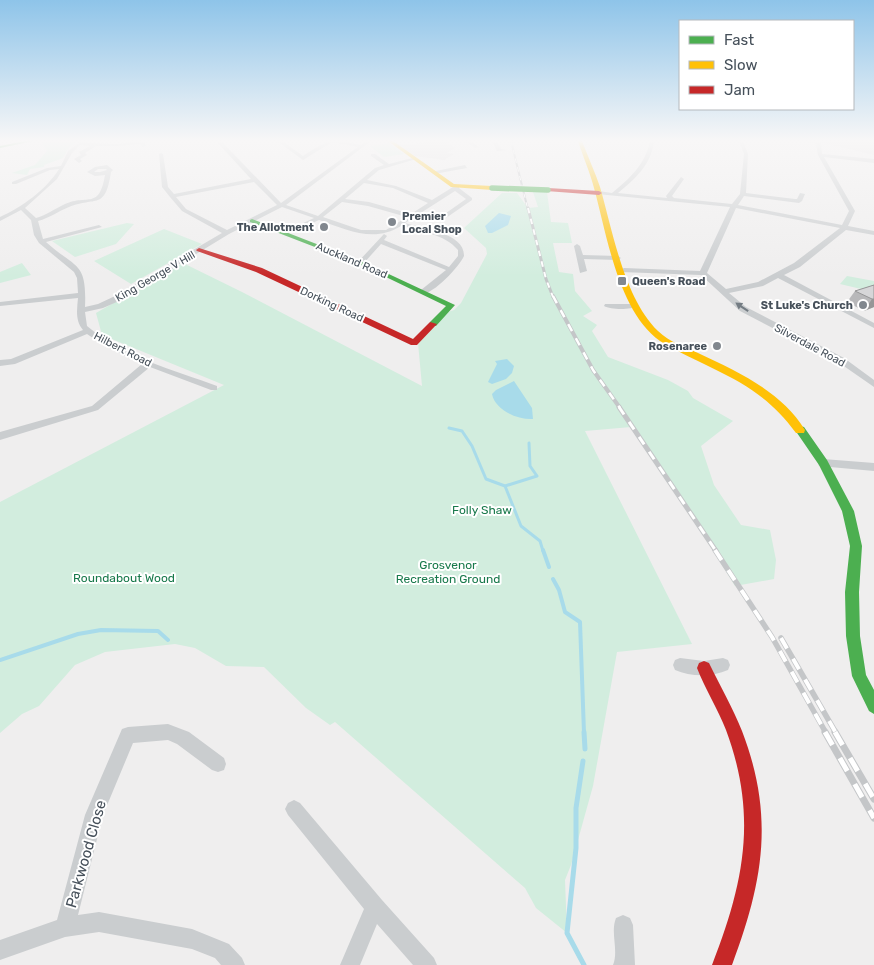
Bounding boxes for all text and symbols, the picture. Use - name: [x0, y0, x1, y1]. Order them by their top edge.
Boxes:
- legend: [679, 20, 854, 110]
- text: Fast: [724, 31, 754, 49]
- text: Slow: [724, 56, 757, 74]
- text: Jam: [724, 81, 755, 99]
- place label: Premier Local Shop: [402, 210, 462, 236]
- marker: Premier Local Shop: [386, 216, 398, 228]
- place label: The Allotment: [237, 221, 314, 234]
- marker: The Allotment: [318, 221, 330, 233]
- street label: Auckland Road: [314, 240, 390, 281]
- street label: King George V Hill: [113, 248, 197, 305]
- marker: Queen's Road: [616, 275, 628, 287]
- place label: Queen's Road: [632, 275, 705, 288]
- street label: Dorking Road: [298, 284, 366, 325]
- place label: St Luke's Church: [761, 299, 853, 312]
- marker: St Luke's Church: [857, 299, 869, 311]
- one-way arrow: [735, 302, 748, 312]
- street label: Silverdale Road: [772, 321, 847, 370]
- street label: Hilbert Road: [92, 329, 154, 370]
- place label: Rosenaree: [649, 340, 707, 353]
- marker: Rosenaree: [711, 340, 723, 352]
- park label: Folly Shaw: [452, 503, 512, 517]
- park label: Grosvenor Recreation Ground: [396, 558, 500, 586]
- park label: Roundabout Wood: [73, 571, 175, 585]
- street label: Parkwood Close: [62, 798, 110, 910]

